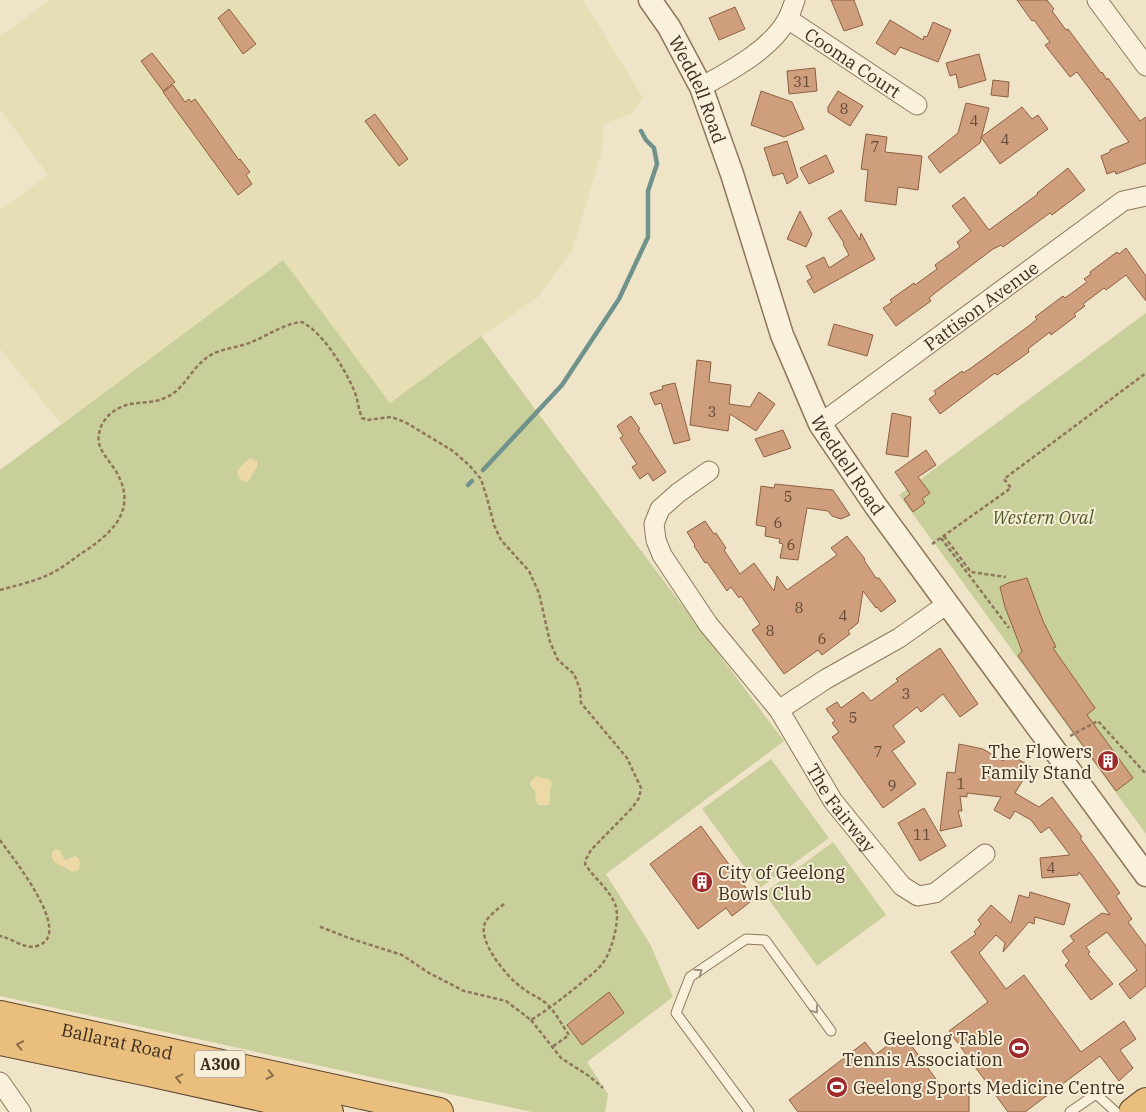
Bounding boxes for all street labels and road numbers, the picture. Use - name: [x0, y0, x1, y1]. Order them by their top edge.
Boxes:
- street label: Cooma Court: [801, 22, 905, 102]
- street label: Weddell Road: [664, 31, 732, 146]
- street label: Pattison Avenue: [919, 256, 1043, 355]
- street label: Weddell Road: [806, 411, 890, 519]
- street label: The Fairway: [802, 759, 882, 857]
- street label: Ballarat Road: [59, 1017, 175, 1064]
- road number: A300: [195, 1050, 245, 1078]

